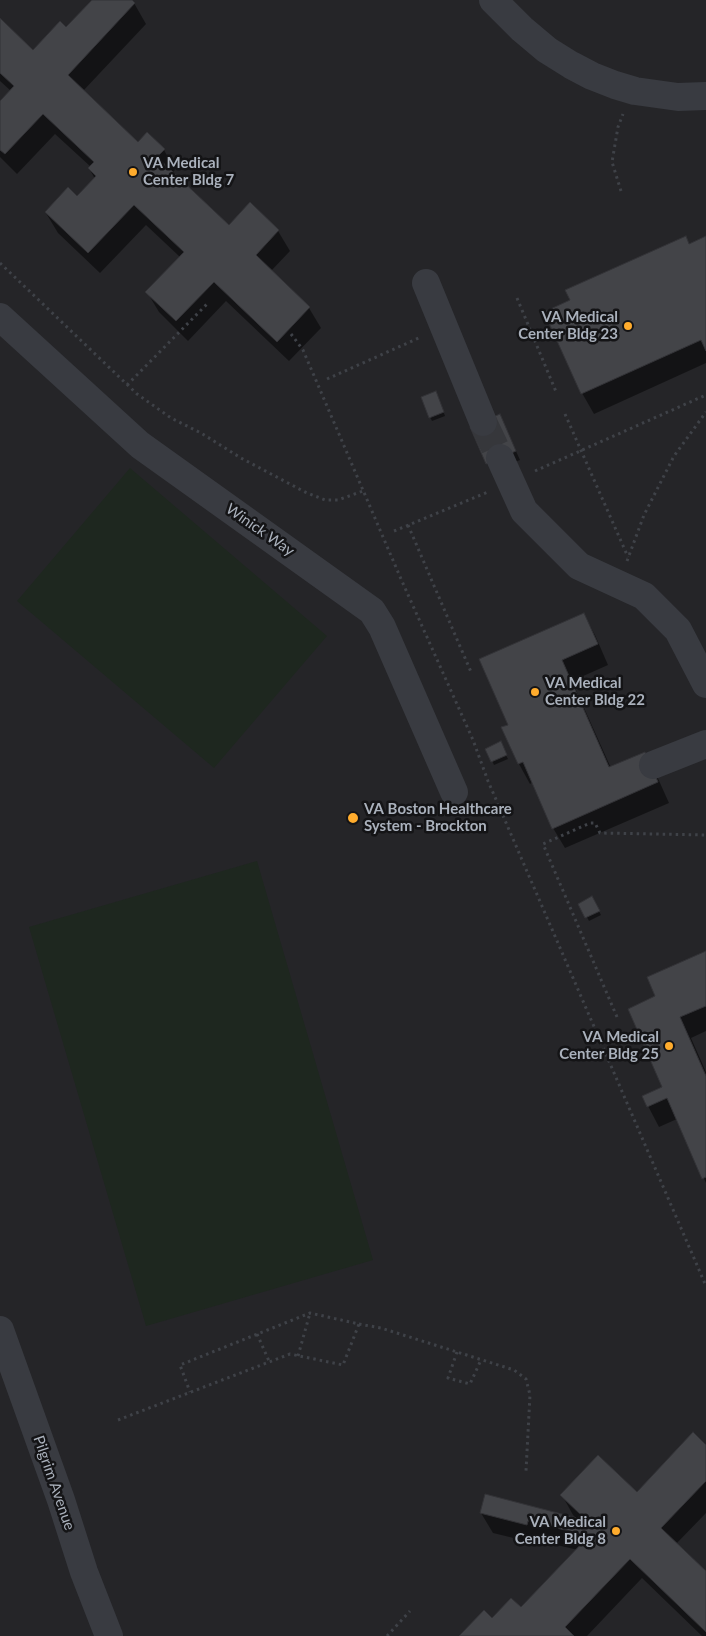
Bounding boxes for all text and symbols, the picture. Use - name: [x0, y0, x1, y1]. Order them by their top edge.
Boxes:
- place label: VA Medical Center Bldg 7: [143, 154, 234, 189]
- marker: VA Medical Center Bldg 7: [127, 166, 139, 178]
- place label: VA Medical Center Bldg 23: [518, 308, 618, 343]
- marker: VA Medical Center Bldg 23: [622, 320, 634, 332]
- street label: Winick Way: [222, 500, 298, 560]
- place label: VA Medical Center Bldg 22: [545, 674, 645, 709]
- marker: VA Medical Center Bldg 22: [529, 686, 541, 698]
- place label: VA Boston Healthcare System - Brockton: [364, 800, 512, 835]
- marker: VA Boston Healthcare System - Brockton: [346, 811, 360, 825]
- place label: VA Medical Center Bldg 25: [559, 1028, 659, 1063]
- marker: VA Medical Center Bldg 25: [663, 1040, 675, 1052]
- street label: Pilgrim Avenue: [29, 1433, 79, 1533]
- place label: VA Medical Center Bldg 8: [515, 1513, 606, 1548]
- marker: VA Medical Center Bldg 8: [610, 1525, 622, 1537]

